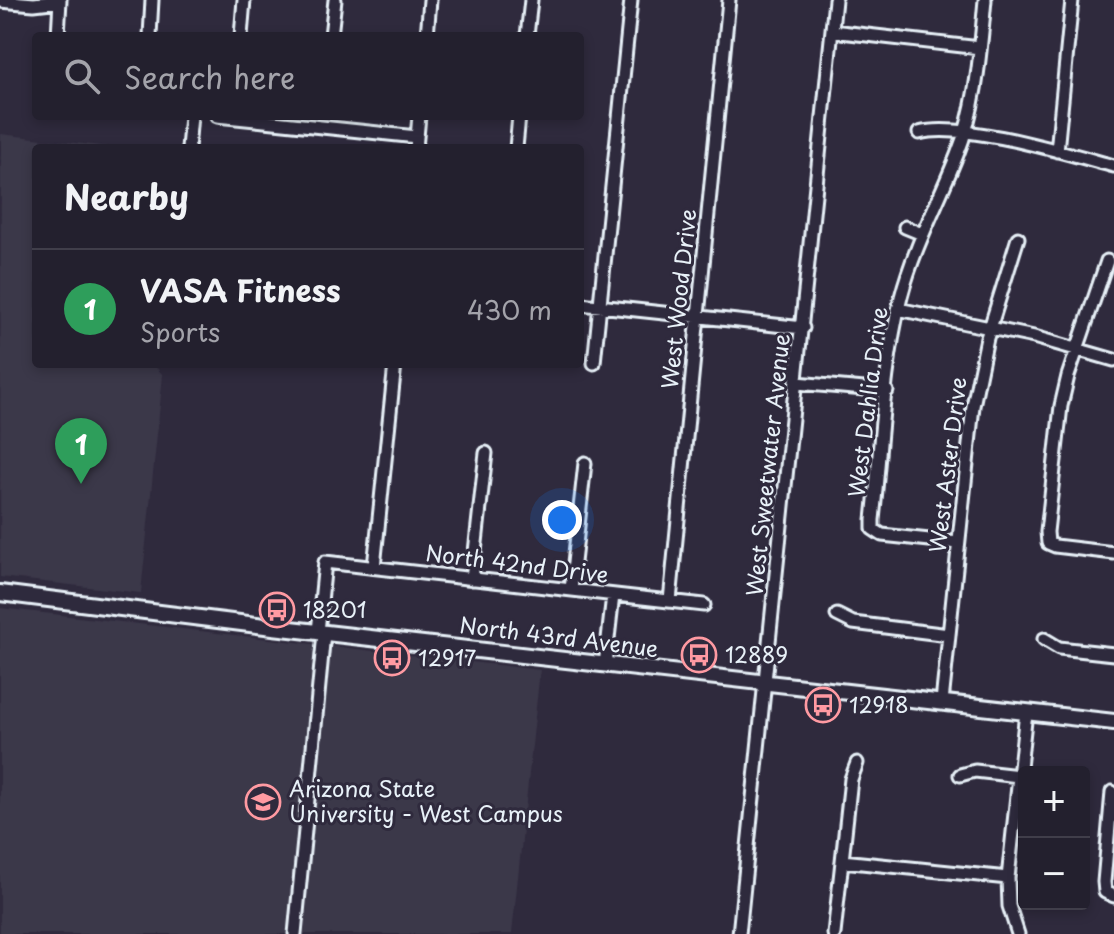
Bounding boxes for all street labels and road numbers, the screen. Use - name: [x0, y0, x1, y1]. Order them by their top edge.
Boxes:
- street label: West Wood Drive: [652, 207, 703, 391]
- street label: West Dahlia Drive: [838, 305, 895, 499]
- street label: West Sweetwater Avenue: [736, 332, 797, 598]
- street label: West Aster Drive: [919, 375, 974, 555]
- street label: North 42nd Drive: [424, 535, 611, 590]
- street label: North 43rd Avenue: [458, 607, 660, 664]

